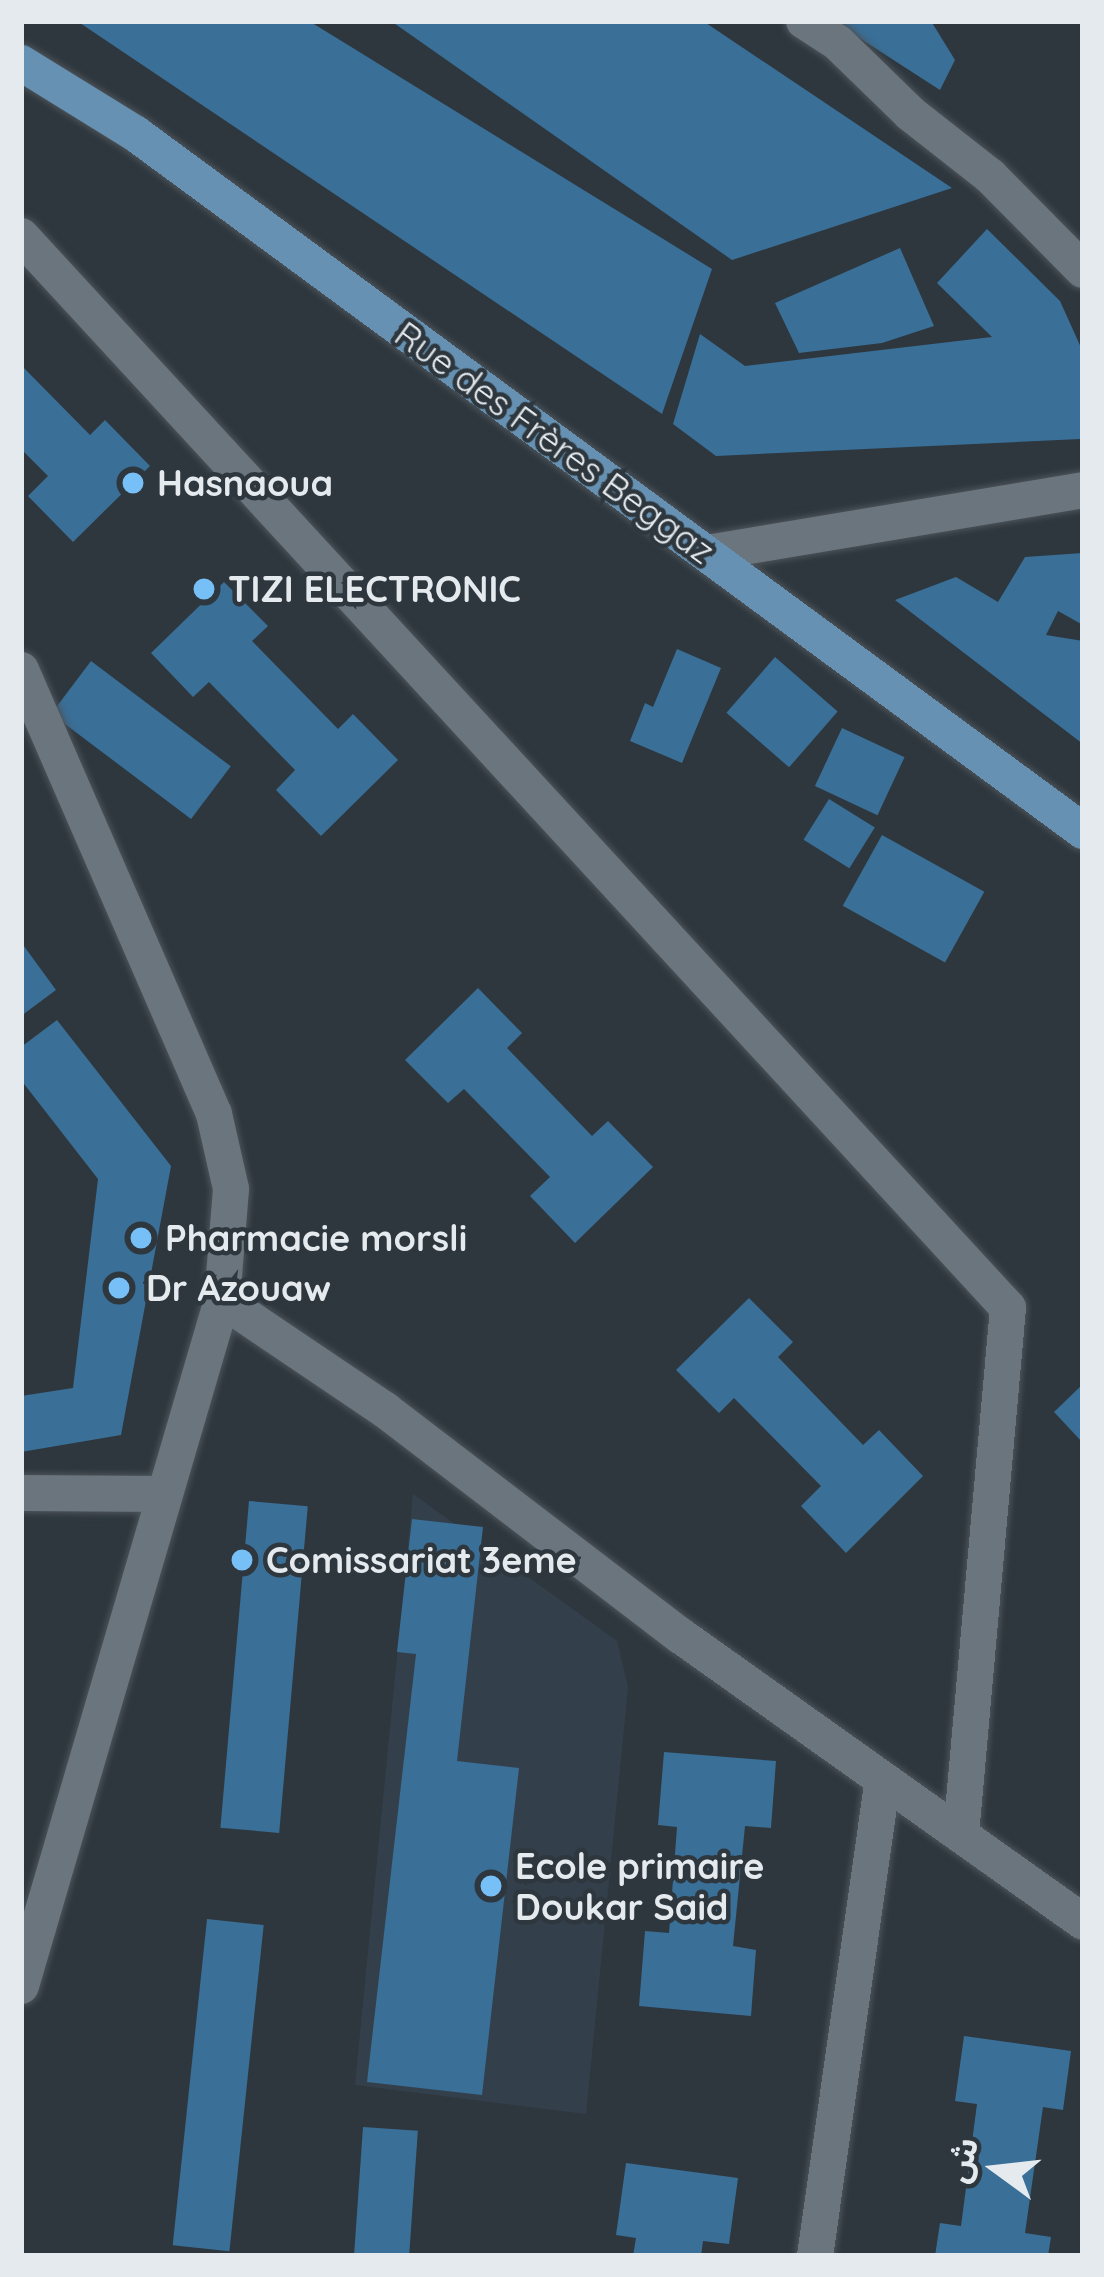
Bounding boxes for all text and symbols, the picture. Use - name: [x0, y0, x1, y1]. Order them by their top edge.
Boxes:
- street label: Rue des Frères Beggaz: [387, 312, 723, 572]
- place label: Hasnaoua: [157, 461, 333, 505]
- marker: Hasnaoua: [120, 470, 146, 496]
- place label: TIZI ELECTRONIC: [228, 567, 521, 611]
- marker: TIZI ELECTRONIC: [191, 576, 217, 602]
- place label: Pharmacie morsli: [165, 1216, 467, 1260]
- marker: Pharmacie morsli: [128, 1225, 154, 1251]
- place label: Dr Azouaw: [146, 1266, 331, 1310]
- marker: Dr Azouaw: [103, 1272, 135, 1304]
- place label: Comissariat 3eme: [266, 1538, 577, 1582]
- marker: Comissariat 3eme: [229, 1547, 255, 1573]
- place label: Ecole primaire Doukar Said: [515, 1843, 764, 1928]
- marker: Ecole primaire Doukar Said: [478, 1873, 504, 1899]
- north arrow: [936, 2109, 1056, 2229]
- text: ش: [935, 2132, 986, 2187]

